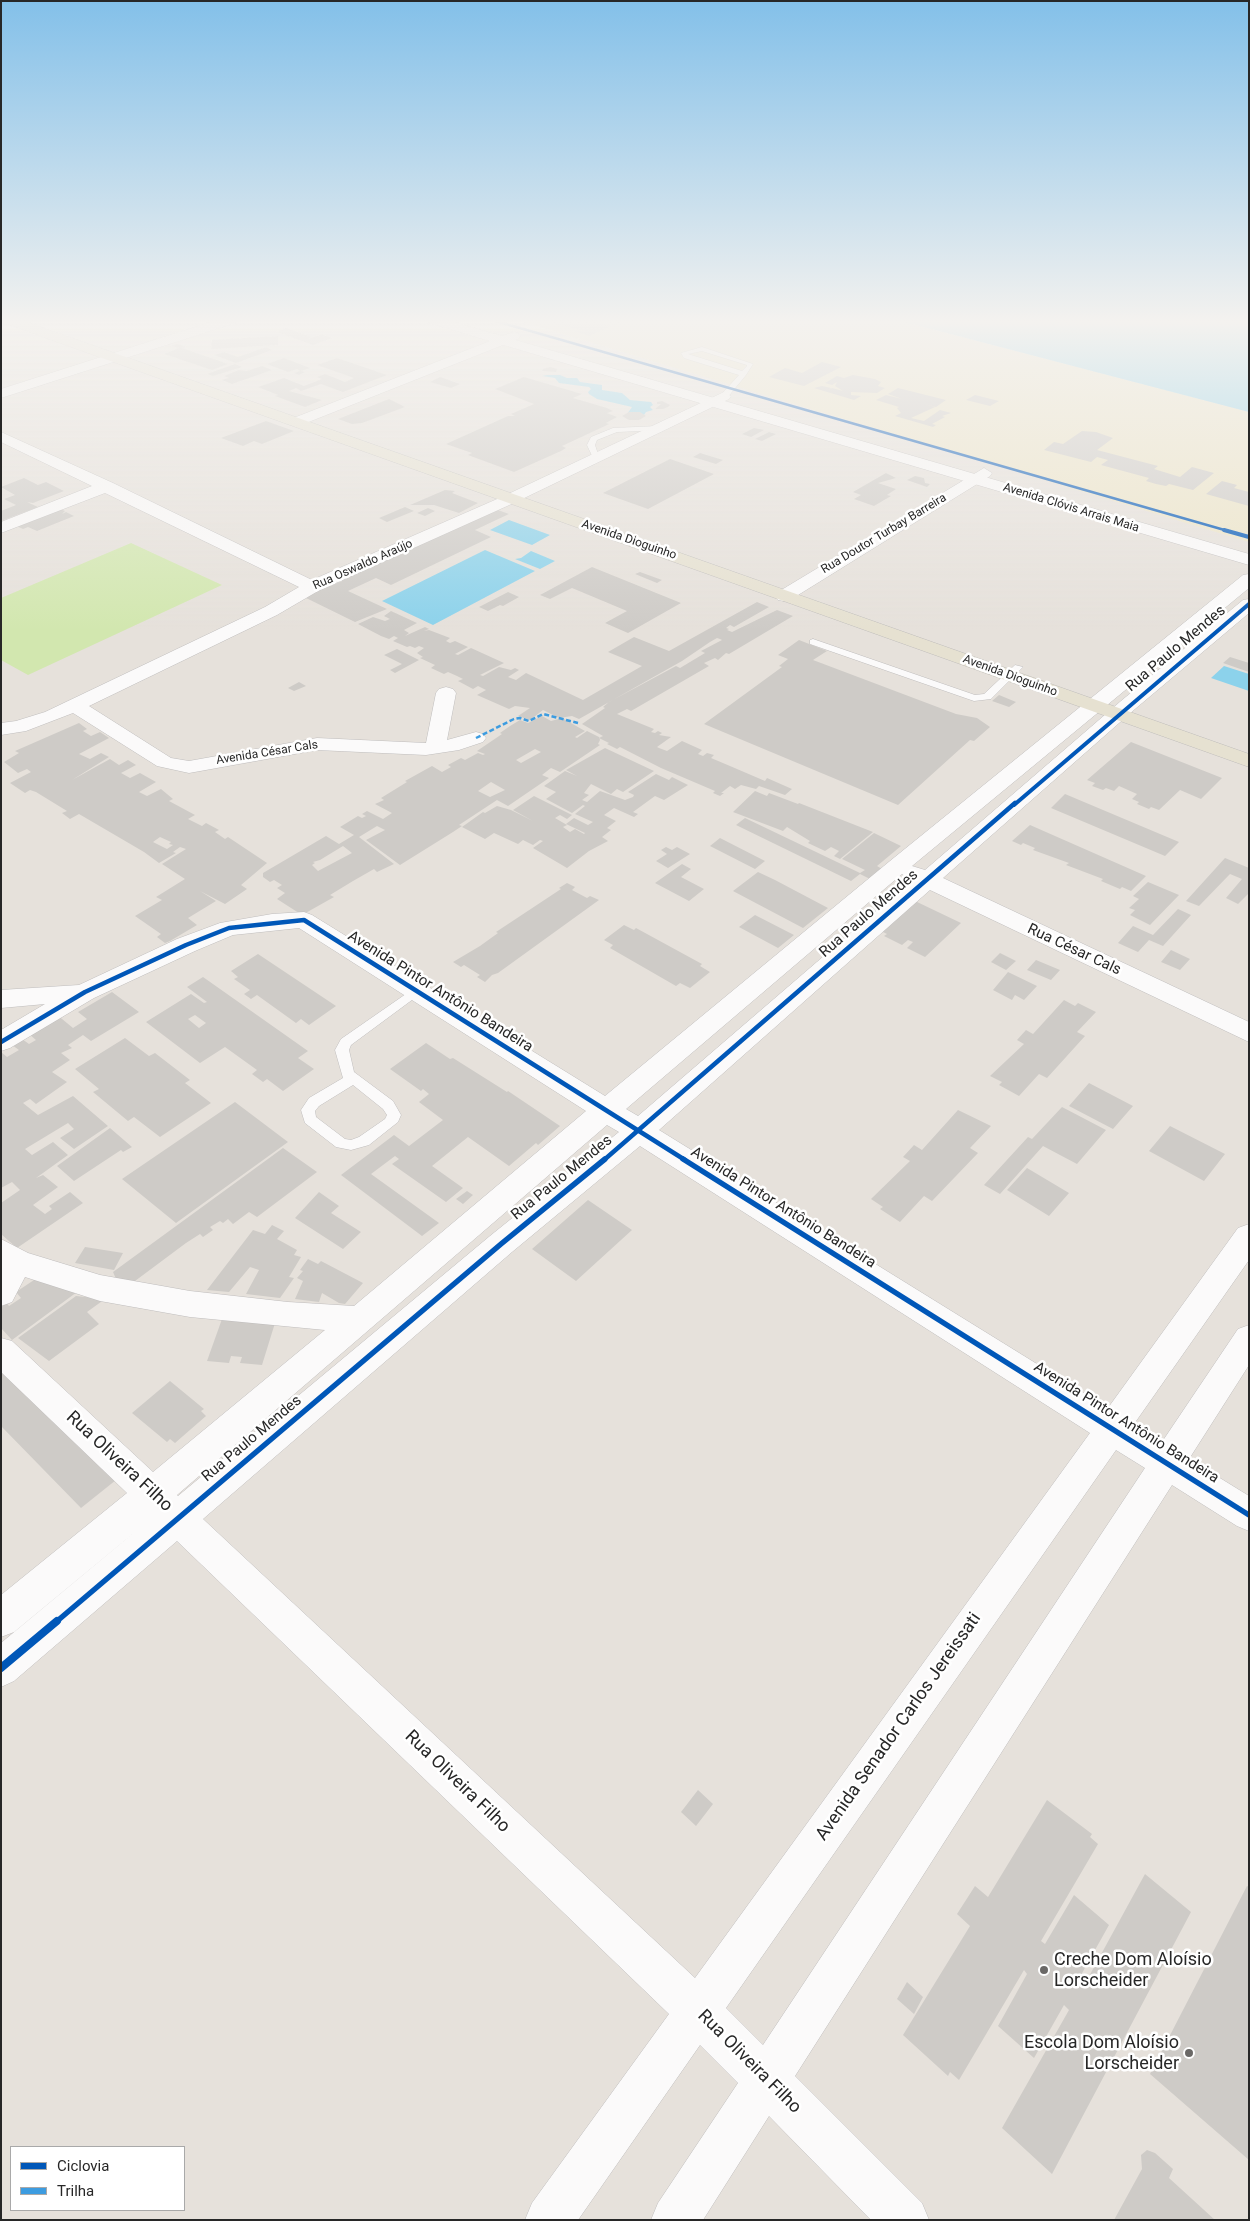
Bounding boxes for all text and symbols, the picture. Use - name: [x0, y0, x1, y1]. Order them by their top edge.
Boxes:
- street label: Avenida Clóvis Arrais Maia: [1001, 480, 1141, 536]
- street label: Rua Doutor Turbay Barreira: [819, 491, 949, 577]
- street label: Avenida Dioguinho: [580, 517, 678, 563]
- street label: Rua Oswaldo Araújo: [311, 537, 415, 593]
- street label: Rua Paulo Mendes: [1122, 602, 1230, 696]
- street label: Avenida Dioguinho: [961, 652, 1059, 700]
- street label: Avenida César Cals: [215, 738, 319, 768]
- street label: Rua Paulo Mendes: [816, 866, 922, 962]
- street label: Rua César Cals: [1024, 920, 1124, 980]
- street label: Avenida Pintor Antônio Bandeira: [344, 927, 536, 1057]
- street label: Rua Paulo Mendes: [508, 1132, 616, 1224]
- street label: Avenida Pintor Antônio Bandeira: [687, 1143, 879, 1273]
- street label: Avenida Pintor Antônio Bandeira: [1030, 1358, 1222, 1488]
- street label: Rua Paulo Mendes: [198, 1392, 306, 1486]
- street label: Rua Oliveira Filho: [61, 1407, 177, 1517]
- street label: Avenida Senador Carlos Jereissati: [812, 1609, 986, 1845]
- street label: Rua Oliveira Filho: [400, 1726, 514, 1838]
- place label: Creche Dom Aloísio Lorscheider: [1054, 1949, 1212, 1992]
- marker: Creche Dom Aloísio Lorscheider: [1038, 1964, 1050, 1976]
- street label: Rua Oliveira Filho: [693, 2006, 805, 2118]
- place label: Escola Dom Aloísio Lorscheider: [1024, 2032, 1179, 2074]
- marker: Escola Dom Aloísio Lorscheider: [1183, 2047, 1195, 2059]
- legend: [10, 2146, 185, 2211]
- text: Ciclovia: [57, 2157, 109, 2175]
- text: Trilha: [57, 2182, 94, 2200]

